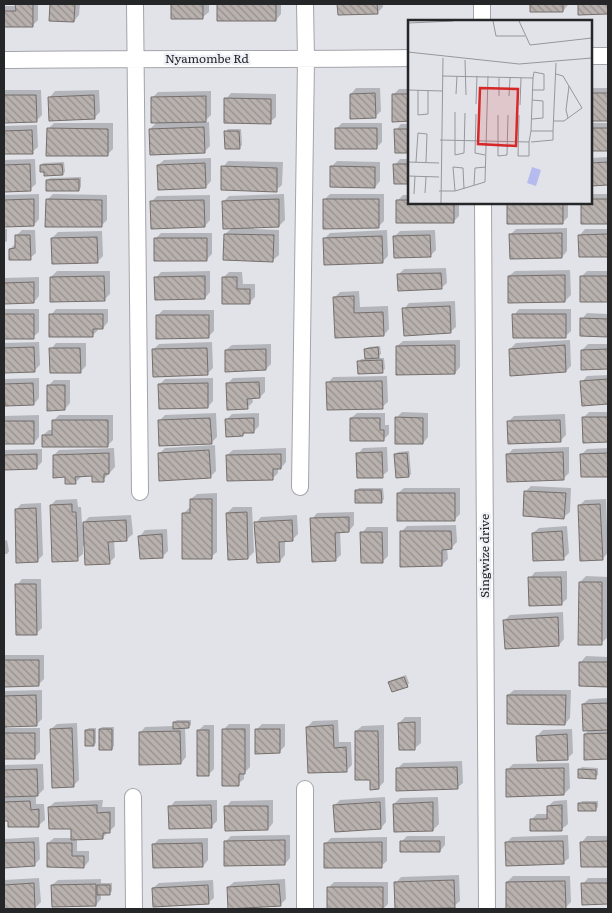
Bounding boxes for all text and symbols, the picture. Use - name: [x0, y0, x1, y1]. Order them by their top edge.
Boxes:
- inset map: [408, 20, 592, 204]
- street label: Nyamombe Rd: [165, 49, 250, 67]
- street label: Singwize drive: [475, 514, 493, 598]

